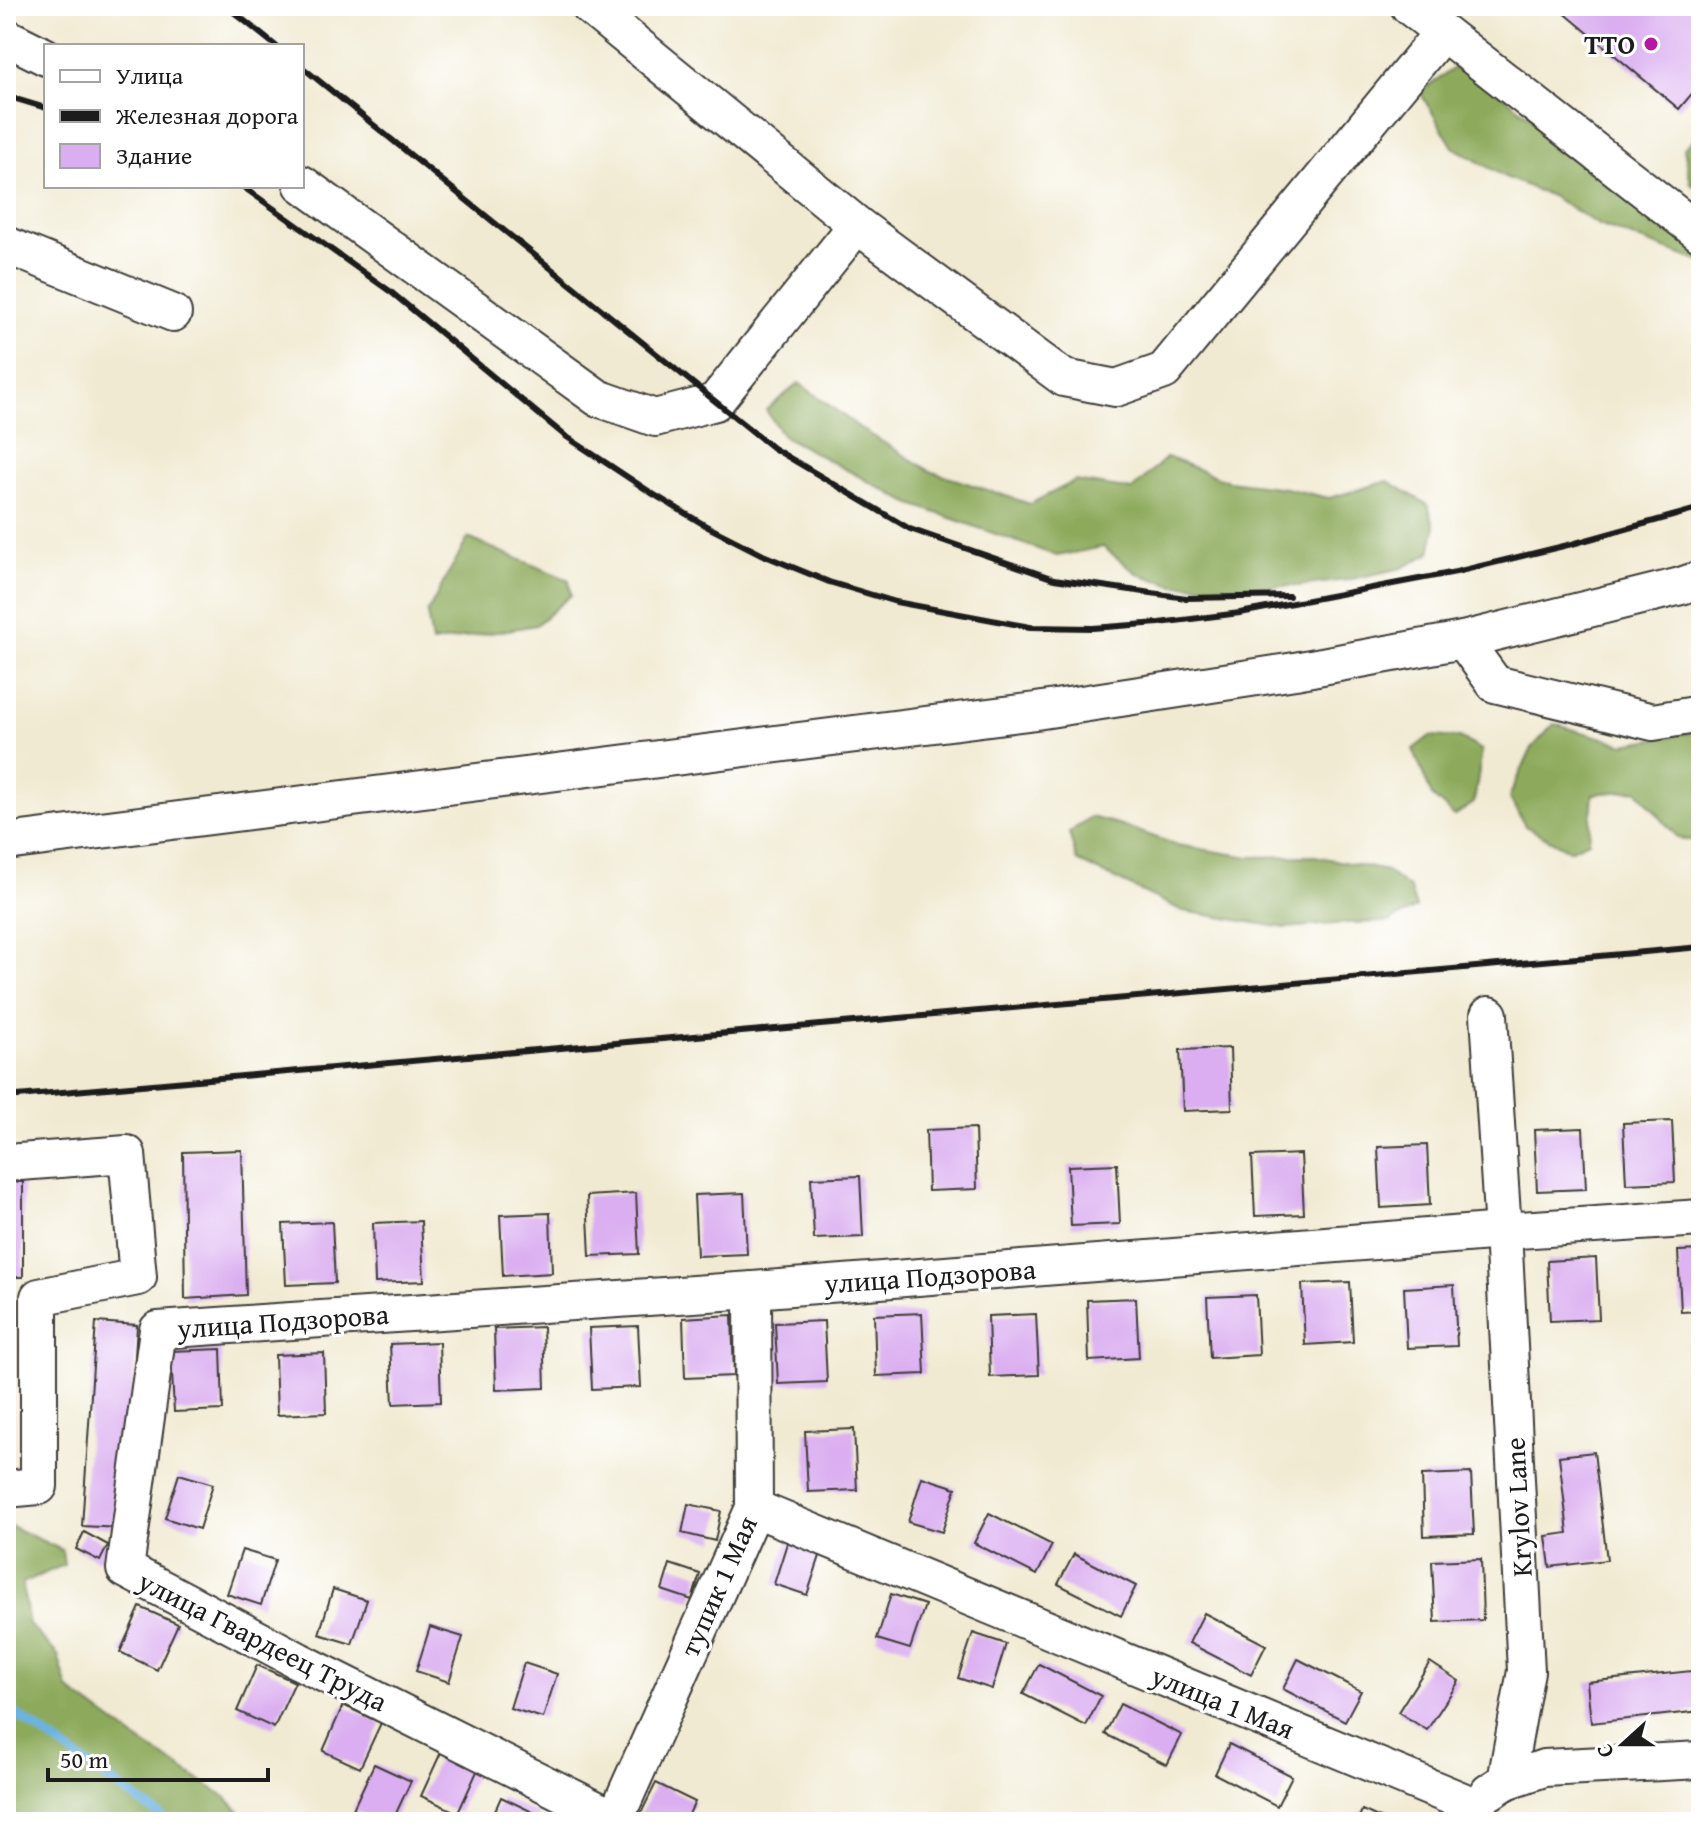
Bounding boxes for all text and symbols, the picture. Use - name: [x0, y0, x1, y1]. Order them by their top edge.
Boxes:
- place label: ТТО: [1584, 23, 1635, 64]
- marker: ТТО: [1642, 35, 1660, 53]
- legend: [44, 44, 304, 188]
- text: Улица: [116, 58, 184, 93]
- text: Железная дорога: [115, 98, 299, 133]
- text: Здание: [116, 138, 192, 173]
- street label: улица Подзорова: [822, 1248, 1038, 1303]
- street label: улица Подзорова: [175, 1293, 391, 1348]
- street label: Krylov Lane: [1493, 1436, 1542, 1578]
- street label: тупик 1 Мая: [668, 1509, 767, 1663]
- street label: улица Гвардеец Труда: [131, 1559, 395, 1721]
- street label: улица 1 Мая: [1145, 1654, 1301, 1749]
- north arrow: [1583, 1704, 1663, 1784]
- scale bar: [48, 1732, 268, 1782]
- text: С: [1587, 1740, 1621, 1763]
- text: 50 m: [60, 1742, 108, 1777]

